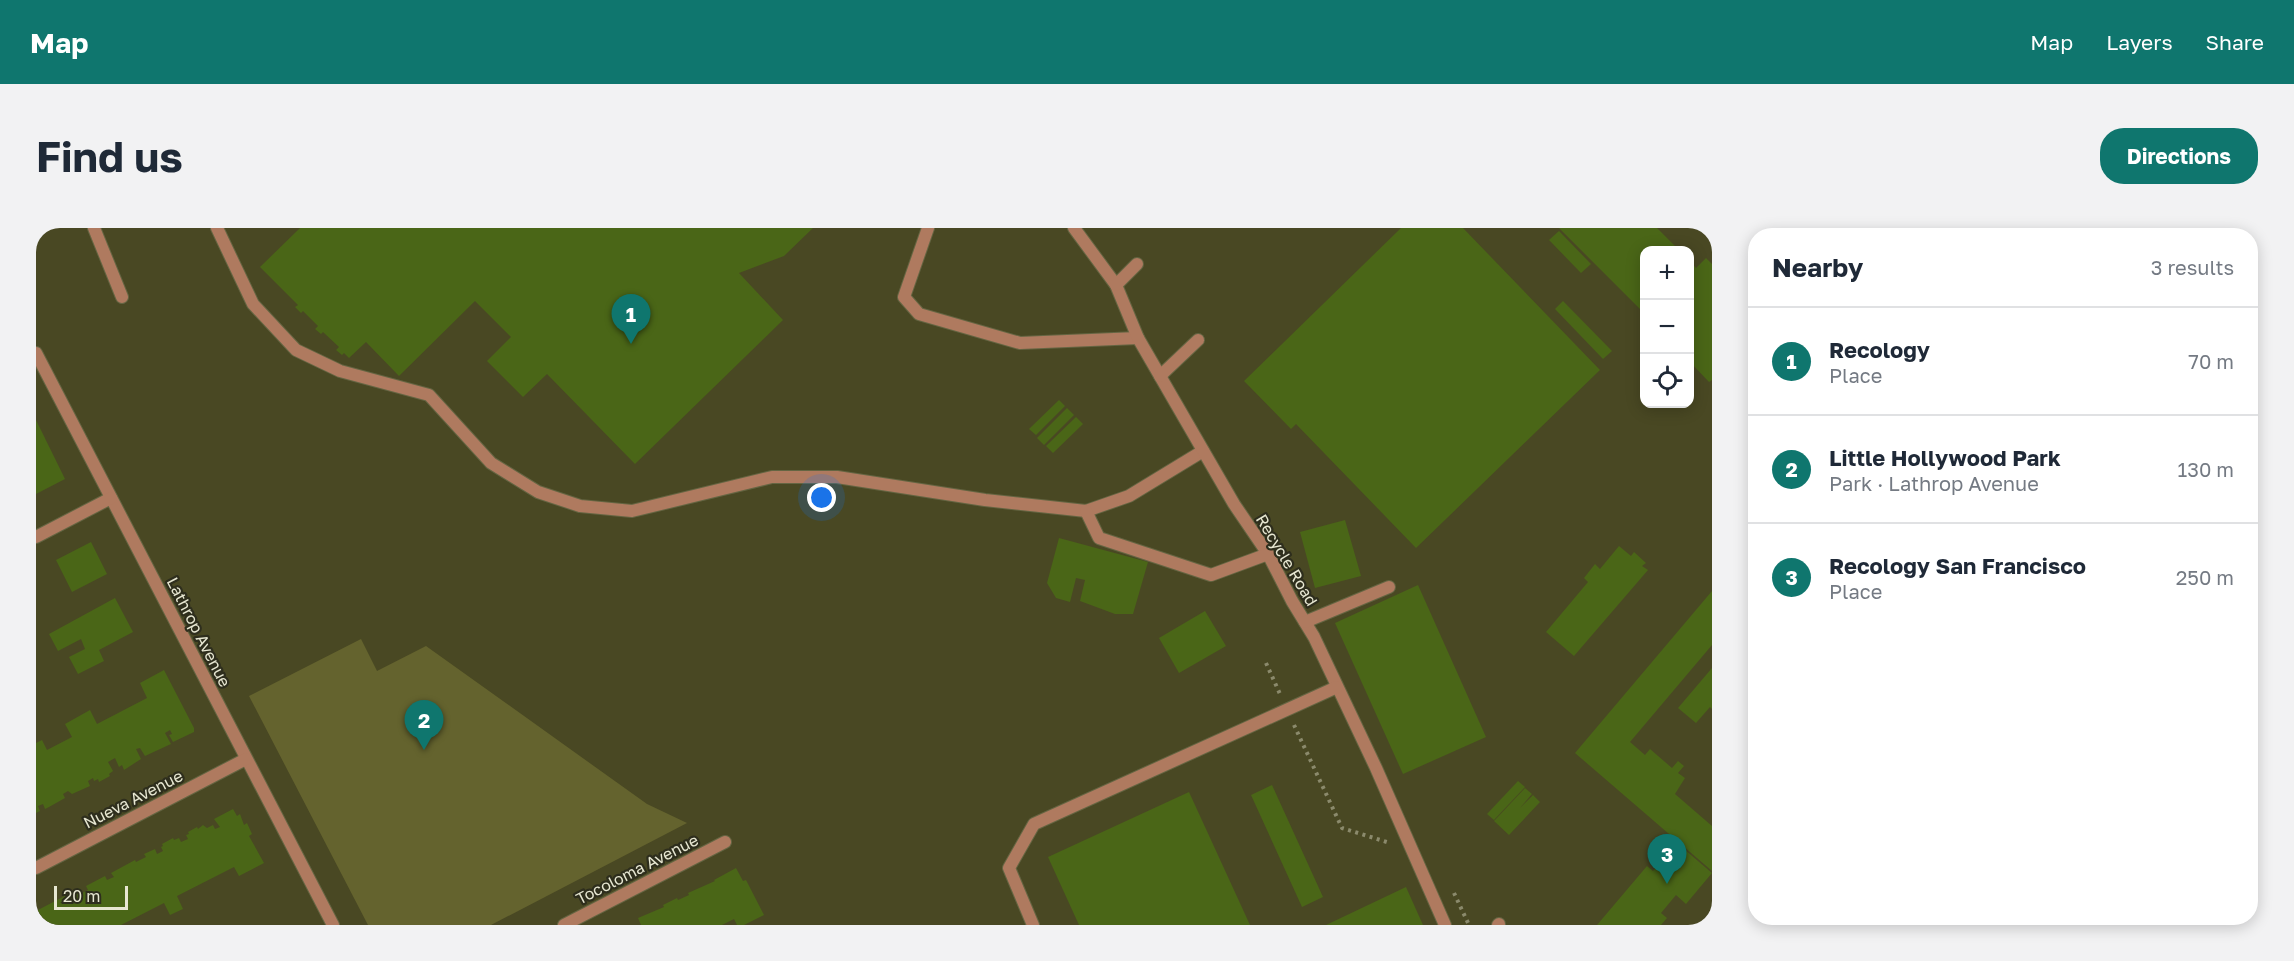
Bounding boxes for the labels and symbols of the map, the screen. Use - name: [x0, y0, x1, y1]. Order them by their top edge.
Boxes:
- pin: 1: [612, 294, 650, 344]
- your location: [807, 483, 836, 512]
- street label: Recycle Road: [1252, 511, 1322, 609]
- street label: Lathrop Avenue: [163, 574, 235, 690]
- pin: 2: [404, 700, 444, 750]
- street label: Nueva Avenue: [80, 765, 186, 833]
- street label: Tocoloma Avenue: [572, 830, 702, 908]
- pin: 3: [1648, 834, 1686, 884]
- scale bar: [54, 883, 128, 910]

